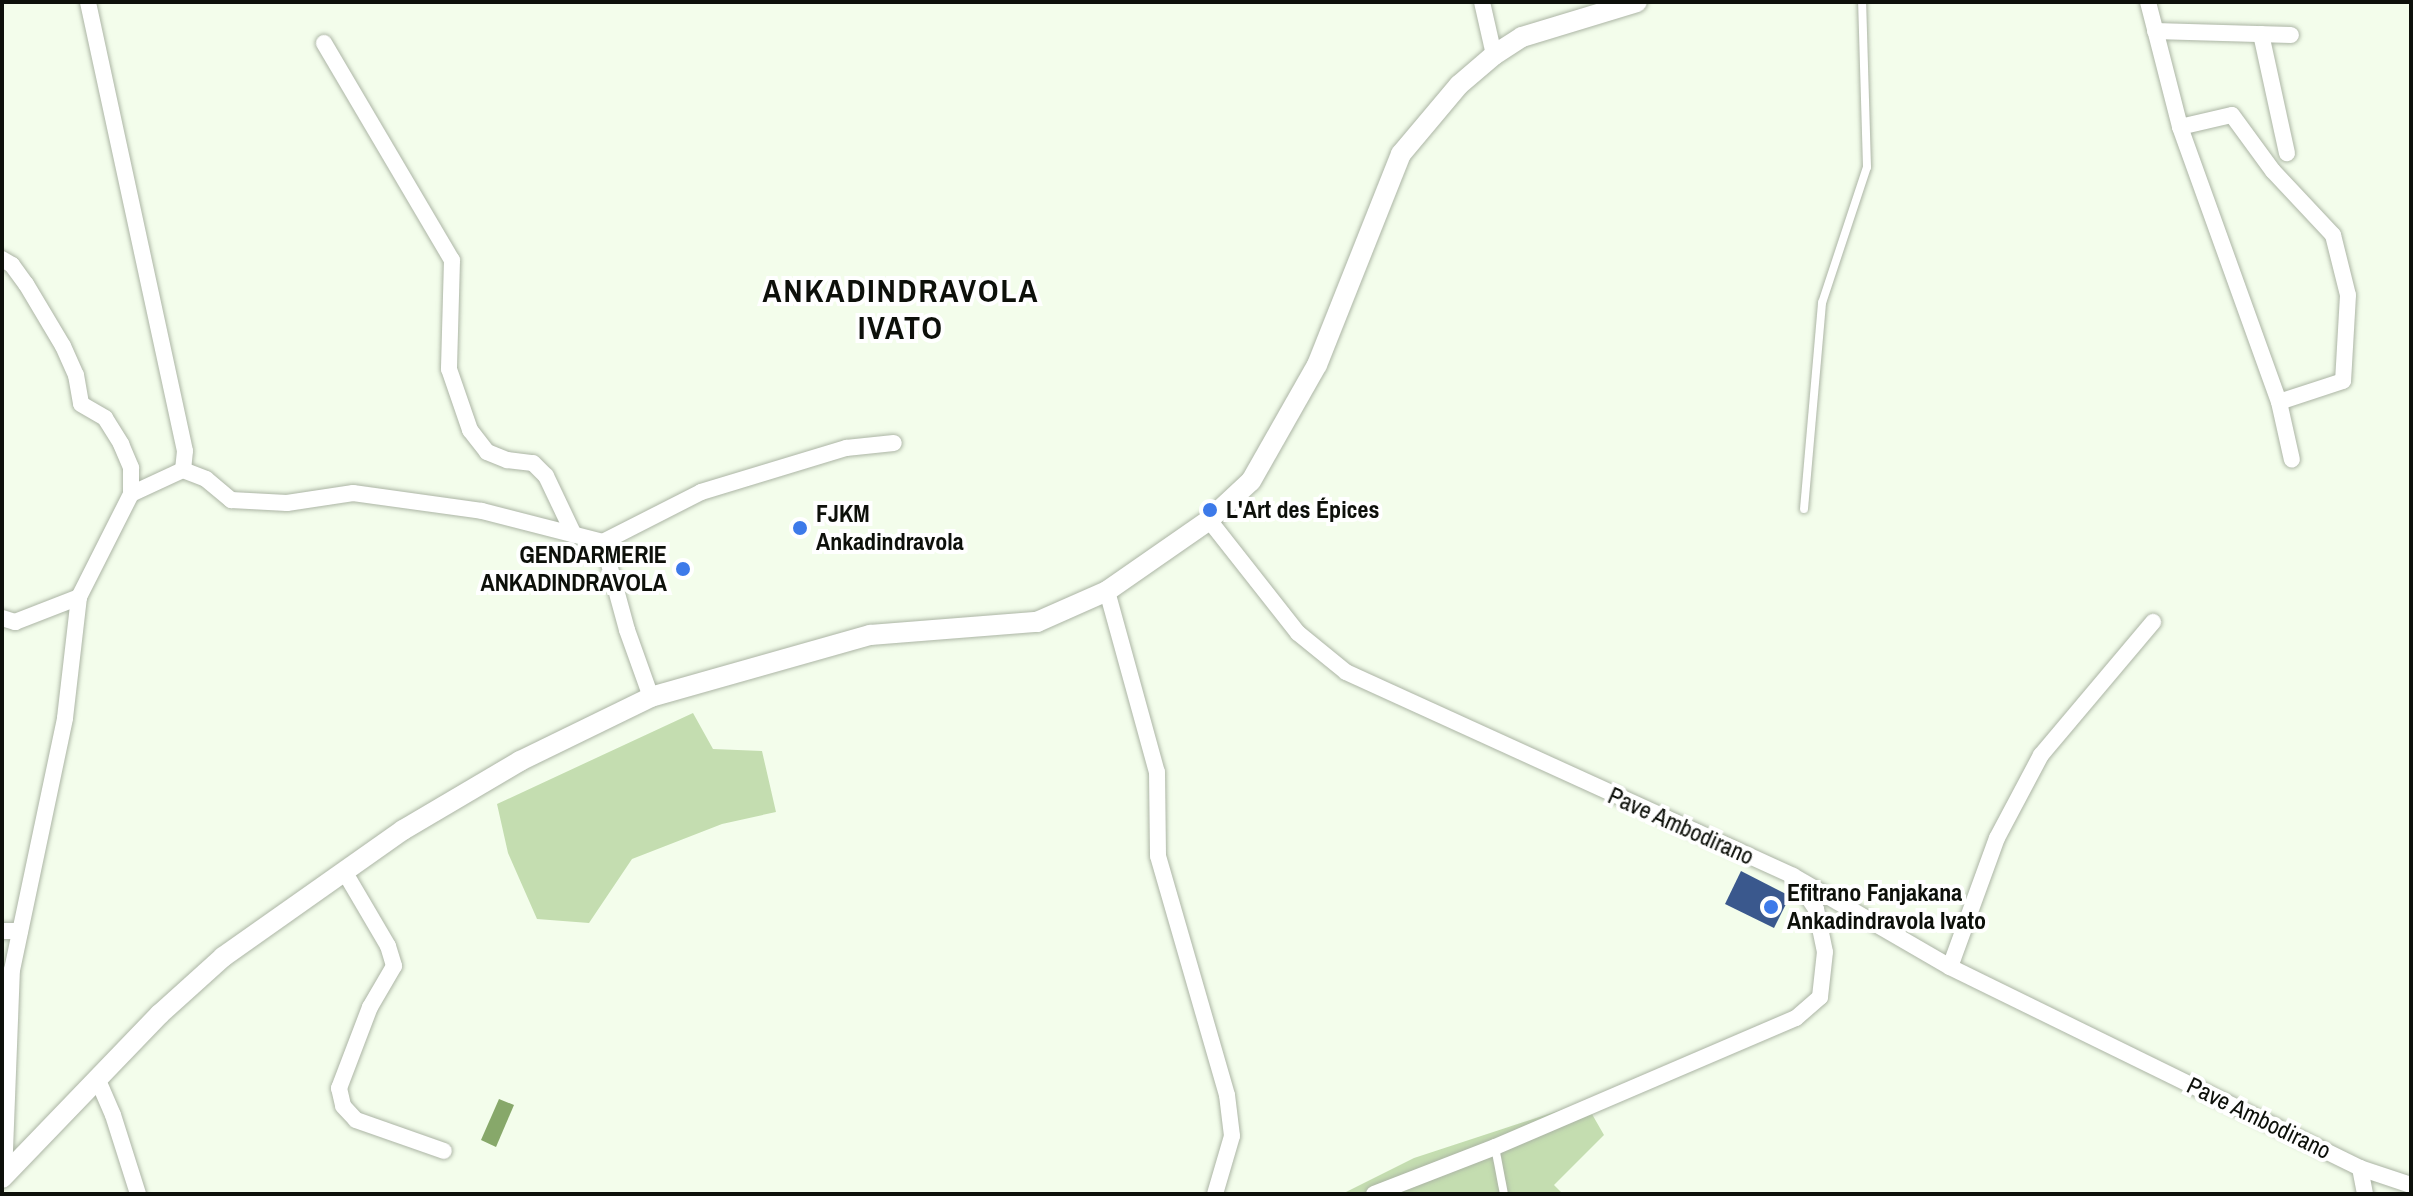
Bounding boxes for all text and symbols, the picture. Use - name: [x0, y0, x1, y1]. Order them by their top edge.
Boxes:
- district label: ANKADINDRAVOLA IVATO: [763, 273, 1039, 348]
- place label: L'Art des Épices: [1226, 496, 1379, 524]
- place label: FJKM Ankadindravola: [816, 500, 964, 556]
- marker: L'Art des Épices: [1201, 501, 1219, 519]
- marker: FJKM Ankadindravola: [791, 519, 809, 537]
- place label: GENDARMERIE ANKADINDRAVOLA: [480, 541, 667, 597]
- marker: GENDARMERIE ANKADINDRAVOLA: [674, 560, 692, 578]
- street label: Pave Ambodirano: [1603, 781, 1759, 871]
- place label: Efitrano Fanjakana Ankadindravola Ivato: [1787, 879, 1986, 935]
- marker: Efitrano Fanjakana Ankadindravola Ivato: [1762, 898, 1780, 916]
- street label: Pave Ambodirano: [2182, 1071, 2336, 1165]

